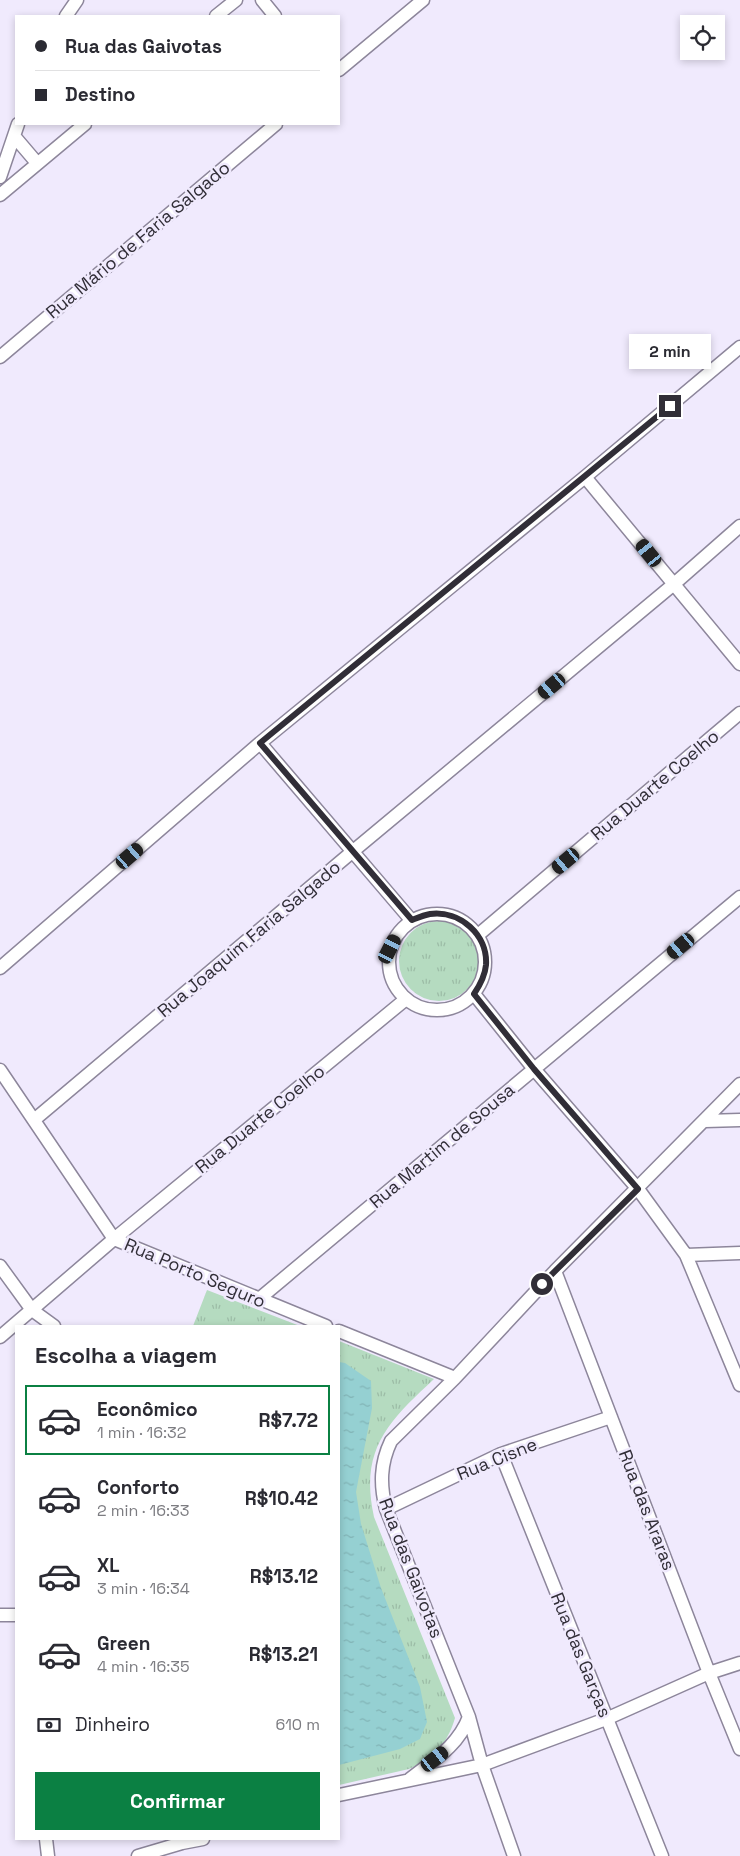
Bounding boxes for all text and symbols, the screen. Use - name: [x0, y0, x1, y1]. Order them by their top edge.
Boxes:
- map controls: [680, 15, 725, 60]
- button: locate: [680, 15, 725, 60]
- text: Rua das Gaivotas: [65, 34, 222, 59]
- text: Destino: [65, 82, 135, 107]
- street label: Rua Mário de Faria Salgado: [41, 156, 234, 323]
- callout: 2 min: [629, 334, 711, 368]
- text: 2 min: [649, 341, 691, 362]
- route end: [659, 395, 681, 417]
- car: [633, 537, 664, 569]
- car: [535, 671, 568, 701]
- street label: Rua Duarte Coelho: [586, 724, 724, 845]
- car: [113, 840, 146, 872]
- car: [549, 846, 582, 876]
- street label: Rua Joaquim Faria Salgado: [152, 855, 345, 1022]
- car: [664, 931, 697, 961]
- car: [376, 932, 403, 966]
- street label: Rua Duarte Coelho: [190, 1059, 329, 1178]
- street label: Rua Martim de Sousa: [364, 1078, 519, 1213]
- street label: Rua Porto Seguro: [121, 1232, 269, 1313]
- route start: [531, 1273, 553, 1295]
- text: Escolha a viagem: [35, 1341, 217, 1369]
- text: Econômico: [97, 1397, 198, 1422]
- icon: car: [37, 1398, 82, 1443]
- text: R$7.72: [258, 1408, 318, 1433]
- text: 1 min · 16:32: [97, 1422, 186, 1443]
- street label: Rua Cisne: [453, 1432, 540, 1485]
- street label: Rua das Araras: [614, 1446, 681, 1573]
- text: Conforto: [97, 1475, 179, 1500]
- icon: car: [37, 1476, 82, 1521]
- text: R$10.42: [245, 1486, 318, 1511]
- street label: Rua das Gaivotas: [374, 1495, 449, 1641]
- text: 2 min · 16:33: [97, 1500, 189, 1521]
- text: XL: [97, 1553, 120, 1578]
- icon: car: [37, 1554, 82, 1599]
- text: R$13.12: [250, 1564, 318, 1589]
- text: 3 min · 16:34: [97, 1578, 190, 1599]
- street label: Rua das Garças: [546, 1589, 617, 1721]
- text: Green: [97, 1631, 150, 1656]
- icon: car: [37, 1632, 82, 1677]
- text: R$13.21: [249, 1642, 318, 1667]
- text: 4 min · 16:35: [97, 1656, 190, 1677]
- icon: cash: [35, 1711, 63, 1739]
- text: Dinheiro: [75, 1712, 150, 1737]
- text: 610 m: [275, 1714, 320, 1735]
- car: [418, 1744, 451, 1774]
- button: Confirmar: [35, 1772, 320, 1830]

